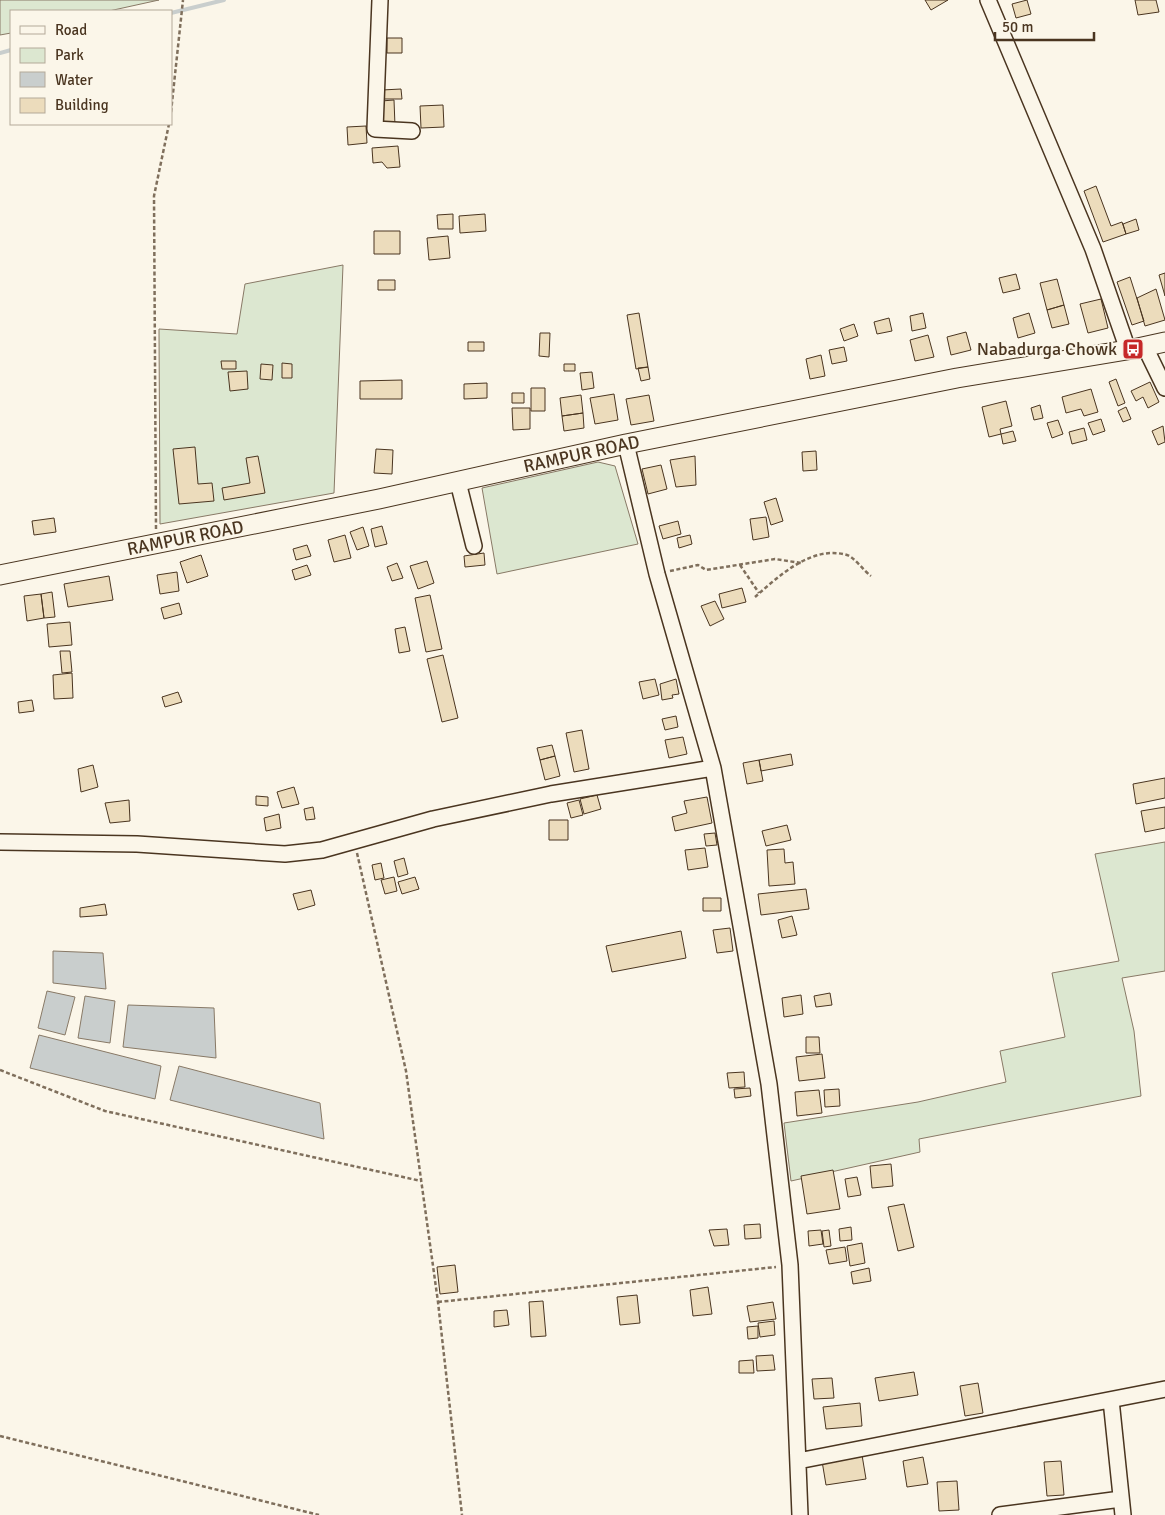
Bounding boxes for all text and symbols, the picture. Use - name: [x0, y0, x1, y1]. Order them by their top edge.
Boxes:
- legend: [10, 10, 172, 125]
- scale bar: [995, 10, 1094, 42]
- text: 50 m: [1002, 18, 1033, 36]
- text: Road: [55, 21, 87, 39]
- text: Park: [55, 46, 84, 64]
- text: Water: [55, 71, 93, 89]
- text: Building: [55, 96, 109, 114]
- bus stop icon: Nabadurga Chowk: [1121, 337, 1145, 361]
- place label: Nabadurga Chowk: [977, 338, 1117, 360]
- street label: RAMPUR ROAD: [521, 431, 641, 478]
- street label: RAMPUR ROAD: [125, 515, 245, 560]

